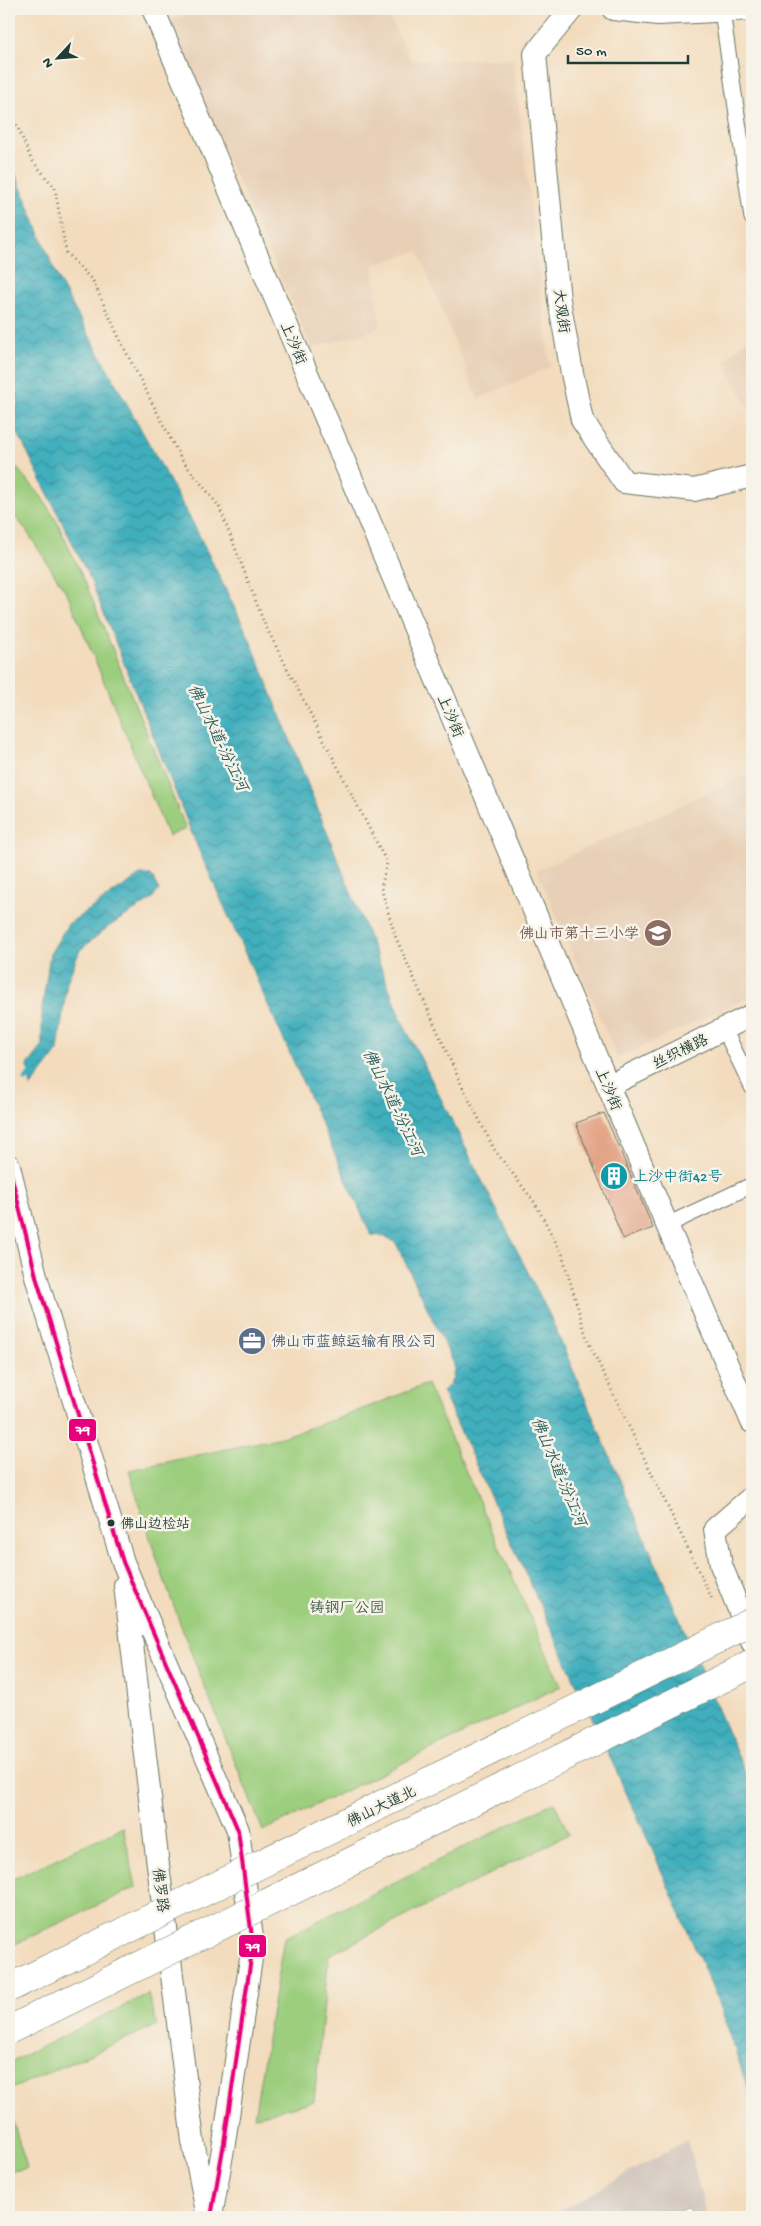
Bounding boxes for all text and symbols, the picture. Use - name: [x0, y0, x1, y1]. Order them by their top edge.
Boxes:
- north arrow: [32, 32, 82, 82]
- scale bar: [568, 32, 688, 64]
- text: 50 m: [576, 43, 607, 61]
- text: N: [39, 55, 58, 70]
- street label: 大观街: [548, 288, 572, 335]
- street label: 上沙街: [275, 320, 309, 368]
- water label: 佛山水道-汾江河: [182, 681, 252, 798]
- street label: 上沙街: [432, 693, 466, 741]
- school or university icon: 佛山市第十三小学: [643, 918, 673, 948]
- place label: 佛山市第十三小学: [519, 925, 639, 944]
- street label: 丝织横路: [650, 1031, 712, 1074]
- water label: 佛山水道-汾江河: [357, 1046, 427, 1163]
- street label: 上沙街: [590, 1066, 624, 1114]
- building icon: 上沙中街42号: [599, 1161, 629, 1191]
- place label: 上沙中街42号: [633, 1169, 722, 1187]
- office icon: 佛山市蓝鲸运输有限公司: [237, 1326, 267, 1356]
- place label: 佛山市蓝鲸运输有限公司: [271, 1333, 436, 1352]
- water label: 佛山水道-汾江河: [525, 1414, 590, 1533]
- line badge: 79: [68, 1418, 97, 1442]
- text: 79: [75, 1423, 90, 1440]
- place label: 佛山边检站: [120, 1517, 190, 1534]
- marker: 佛山边检站: [106, 1518, 116, 1528]
- park label: 铸钢厂公园: [309, 1600, 385, 1618]
- street label: 佛山大道北: [344, 1783, 420, 1832]
- street label: 佛罗路: [147, 1867, 171, 1914]
- line badge: 79: [238, 1934, 267, 1958]
- text: 79: [245, 1940, 260, 1957]

